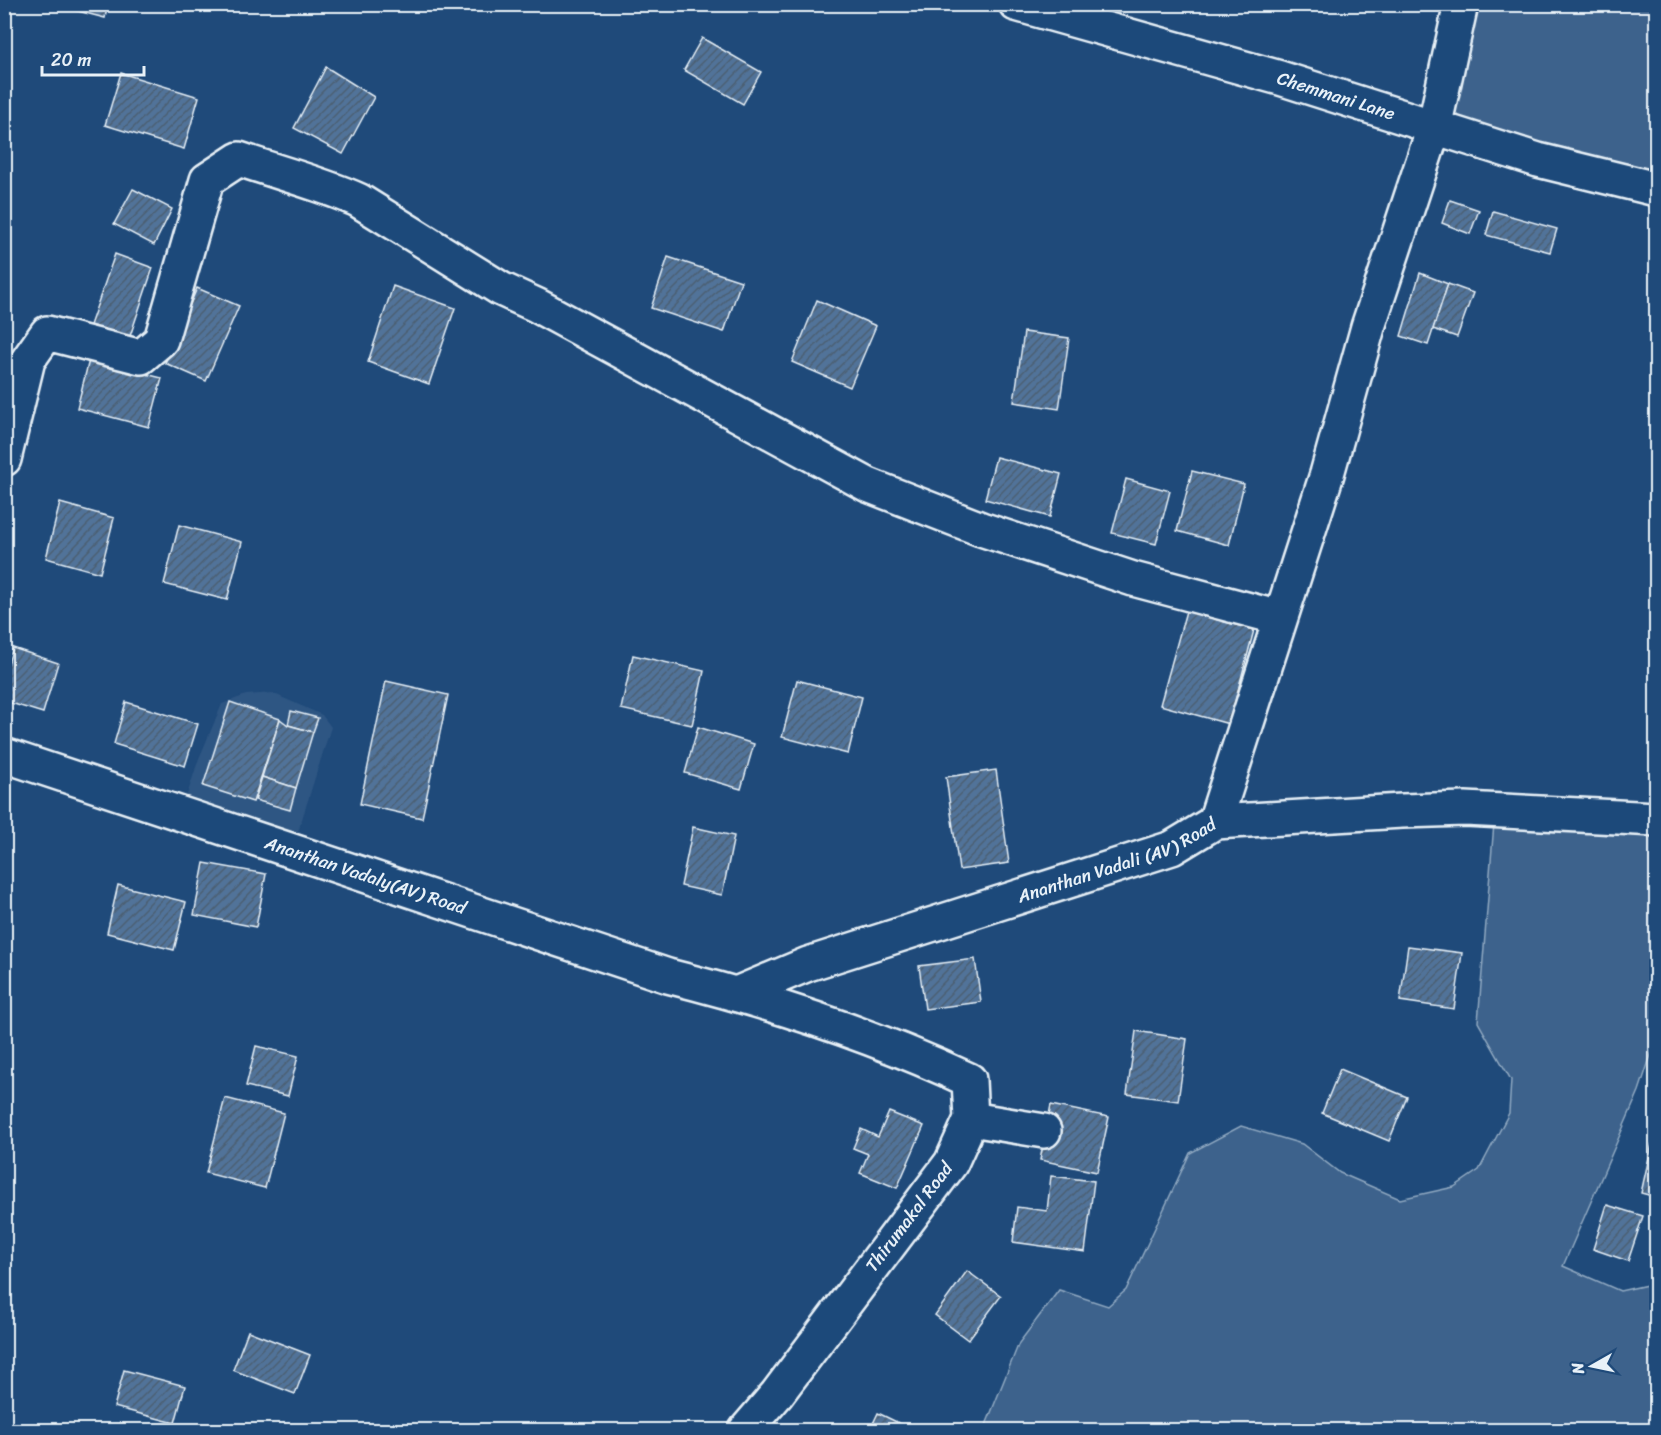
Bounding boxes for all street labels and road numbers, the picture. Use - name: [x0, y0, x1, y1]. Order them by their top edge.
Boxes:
- street label: Chemmani Lane: [1273, 62, 1399, 130]
- street label: Ananthan Vadali (AV) Road: [1012, 808, 1224, 913]
- street label: Ananthan Vadaly(AV) Road: [260, 827, 472, 924]
- street label: Thirumakal Road: [857, 1154, 962, 1279]

